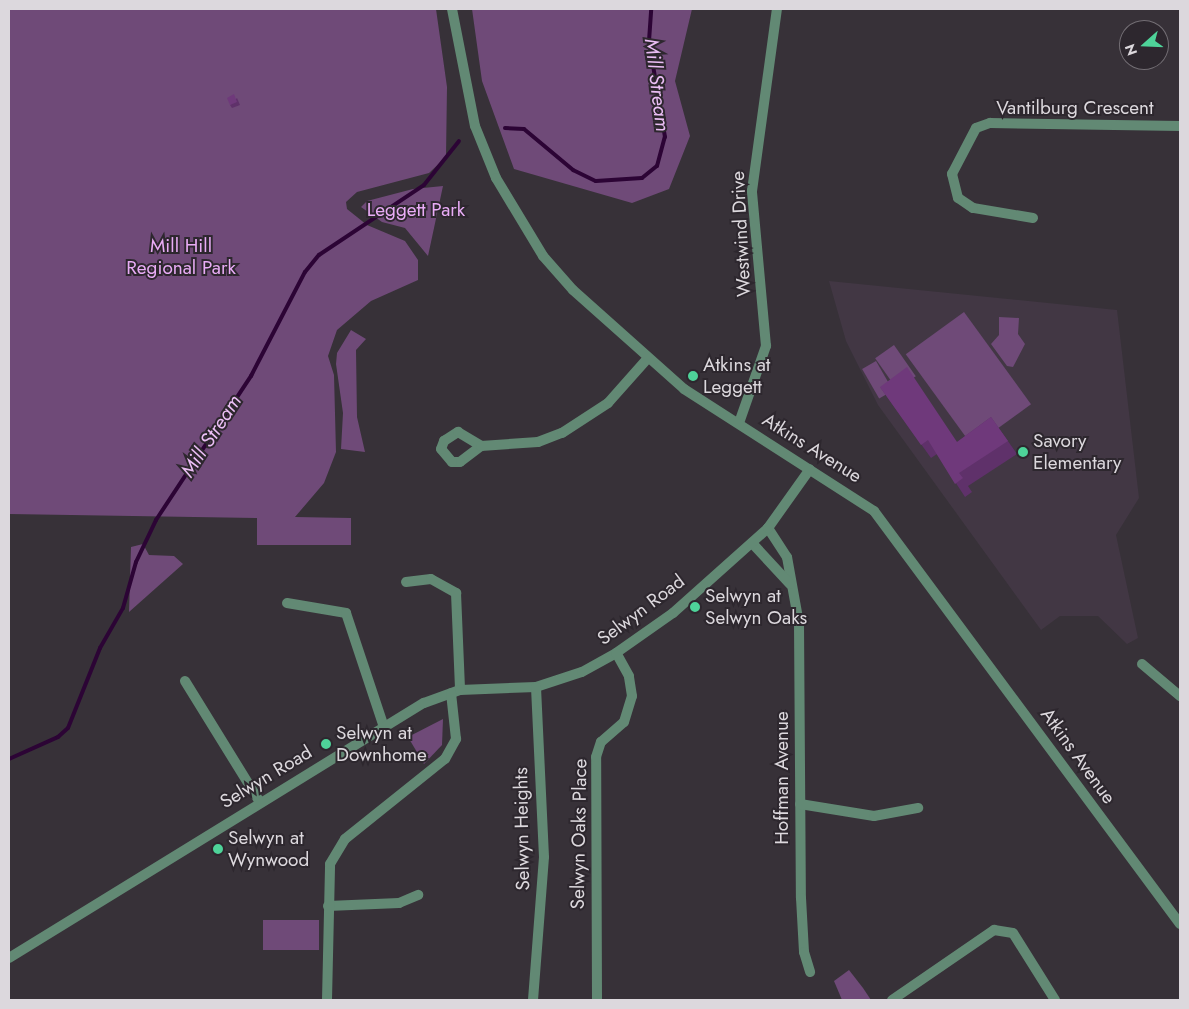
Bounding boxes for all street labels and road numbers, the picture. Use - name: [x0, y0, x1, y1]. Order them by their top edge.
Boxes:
- street label: Vantilburg Crescent: [996, 97, 1154, 119]
- street label: Westwind Drive: [726, 171, 756, 297]
- street label: Atkins Avenue: [758, 408, 866, 488]
- street label: Selwyn Road: [593, 570, 689, 650]
- street label: Atkins Avenue: [1036, 704, 1120, 808]
- street label: Hoffman Avenue: [771, 711, 793, 845]
- street label: Selwyn Road: [216, 741, 316, 813]
- street label: Selwyn Oaks Place: [566, 758, 592, 910]
- street label: Selwyn Heights: [510, 767, 534, 891]

